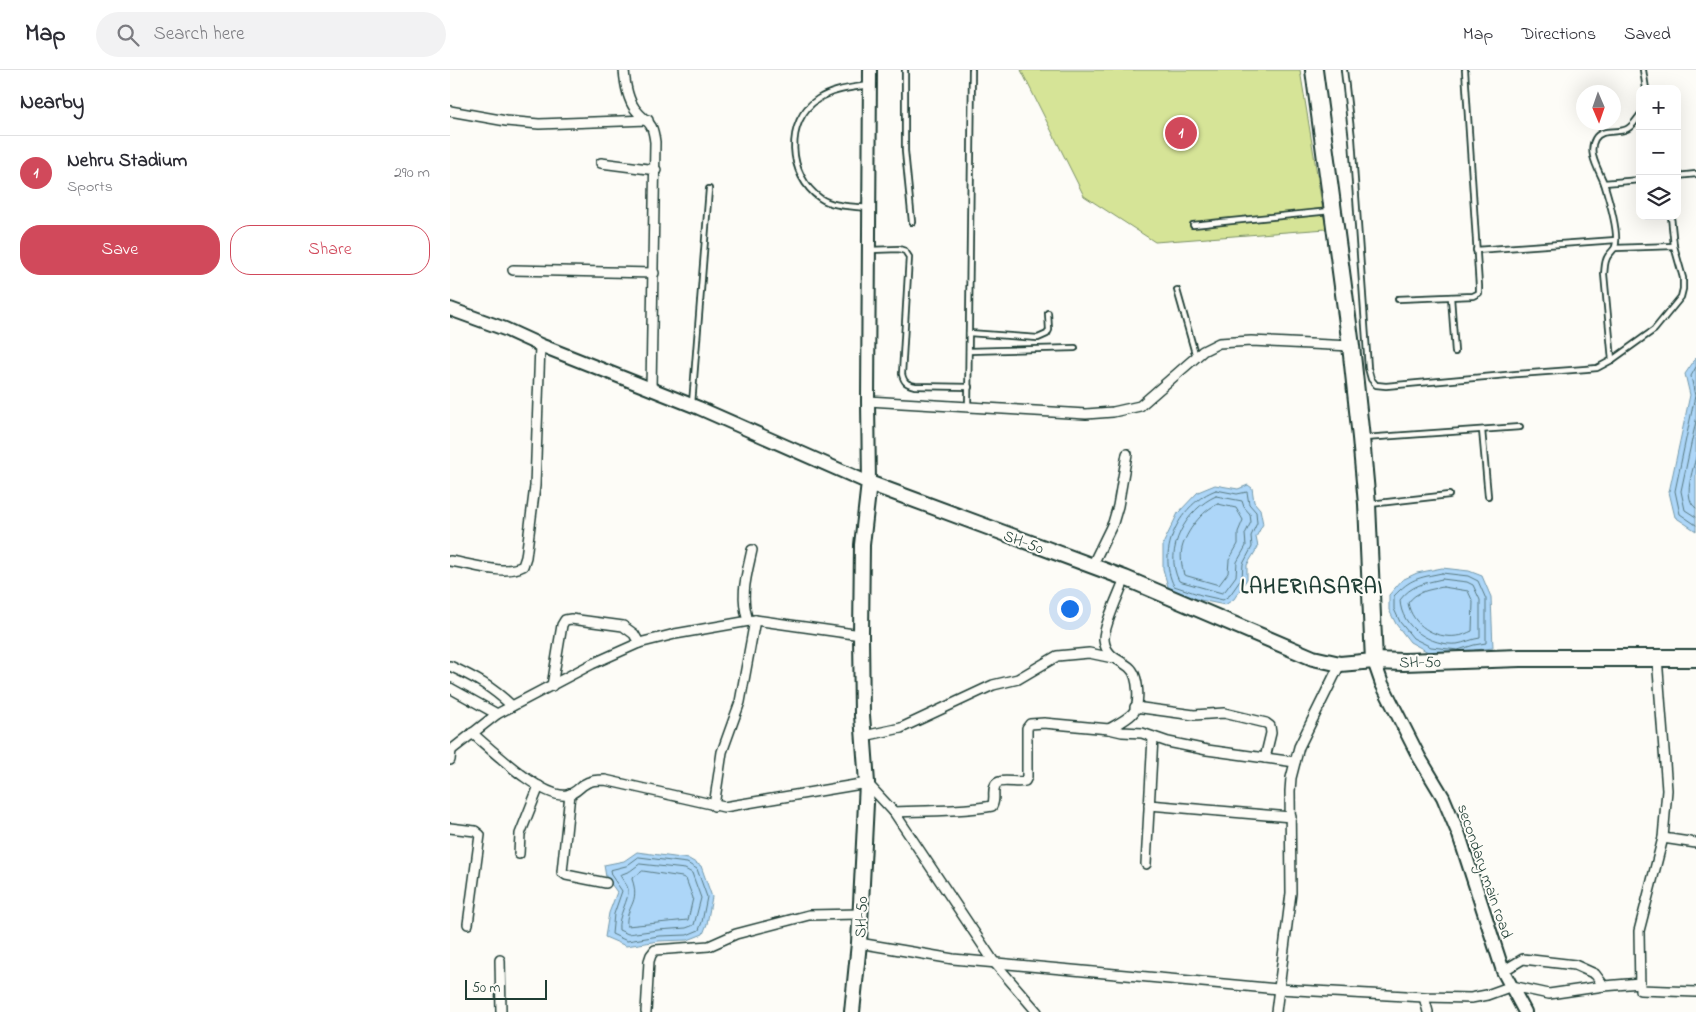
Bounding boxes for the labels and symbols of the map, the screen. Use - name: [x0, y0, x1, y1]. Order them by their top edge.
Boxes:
- north arrow: [1576, 85, 1621, 130]
- pin: 1: [1165, 114, 1197, 152]
- street label: SH-50: [1000, 524, 1047, 561]
- district label: LAHERIASARAI: [1240, 573, 1384, 603]
- your location: [1057, 596, 1083, 622]
- street label: SH-50: [1399, 651, 1441, 675]
- street label: secondary main road: [1450, 801, 1518, 942]
- street label: SH-50: [849, 896, 875, 939]
- scale bar: [465, 977, 548, 1000]

